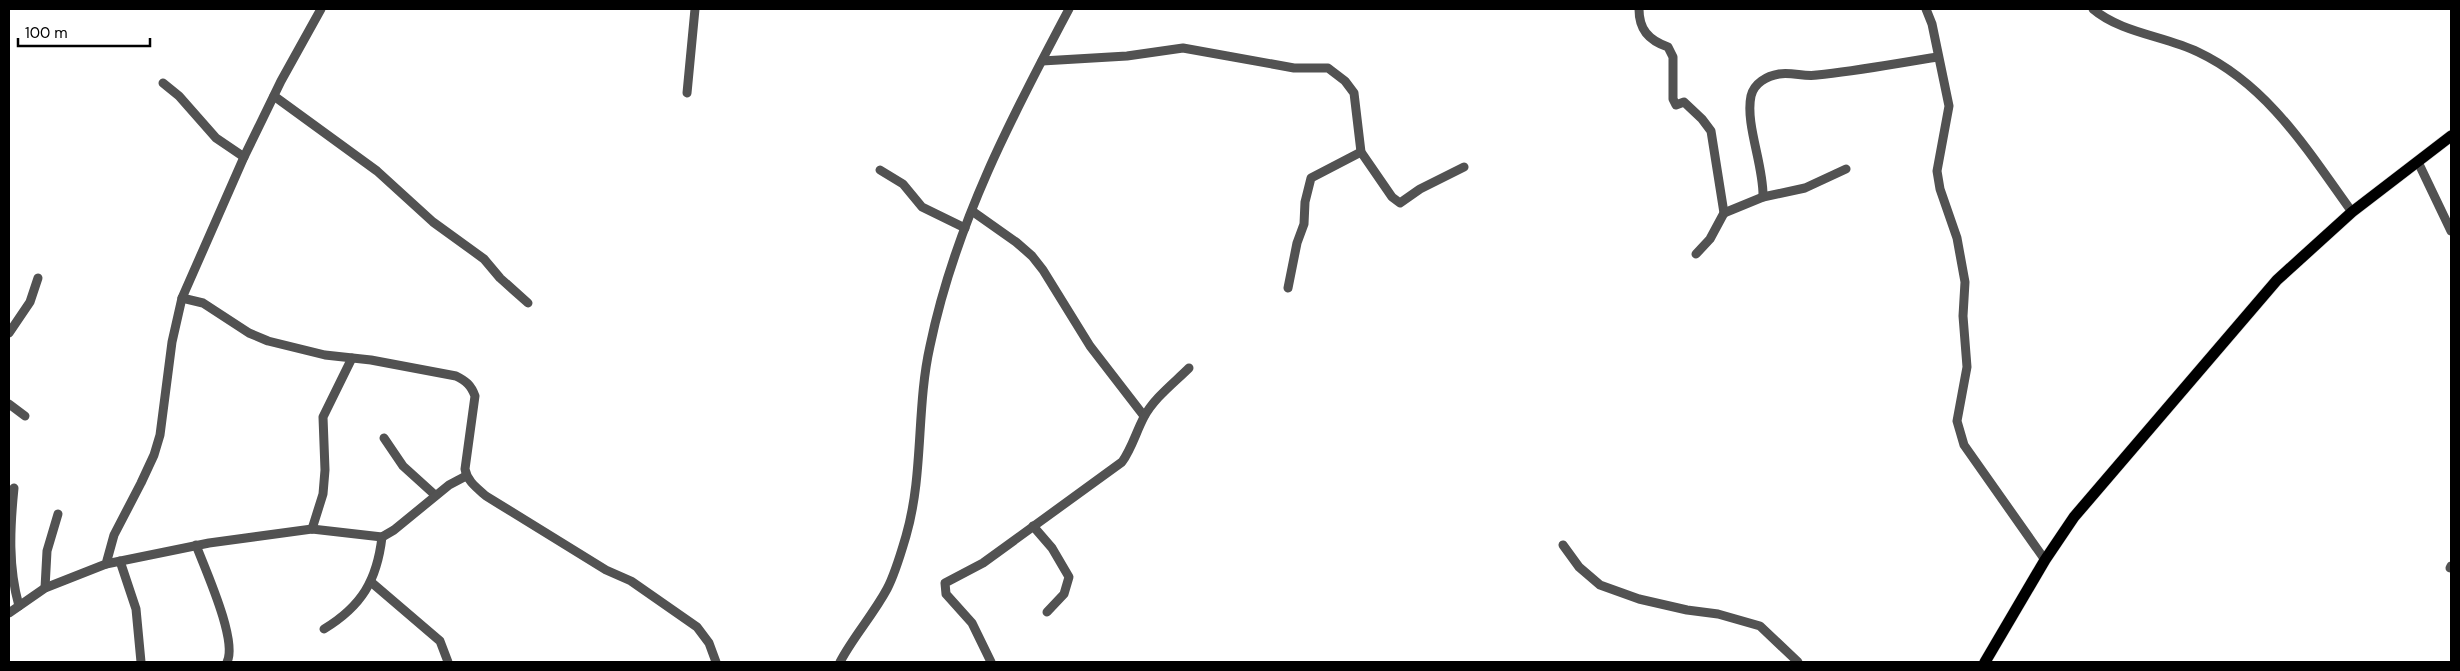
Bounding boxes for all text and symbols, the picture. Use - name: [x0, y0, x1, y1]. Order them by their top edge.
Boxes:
- scale bar: [18, 15, 150, 47]
- text: 100 m: [25, 23, 68, 43]

